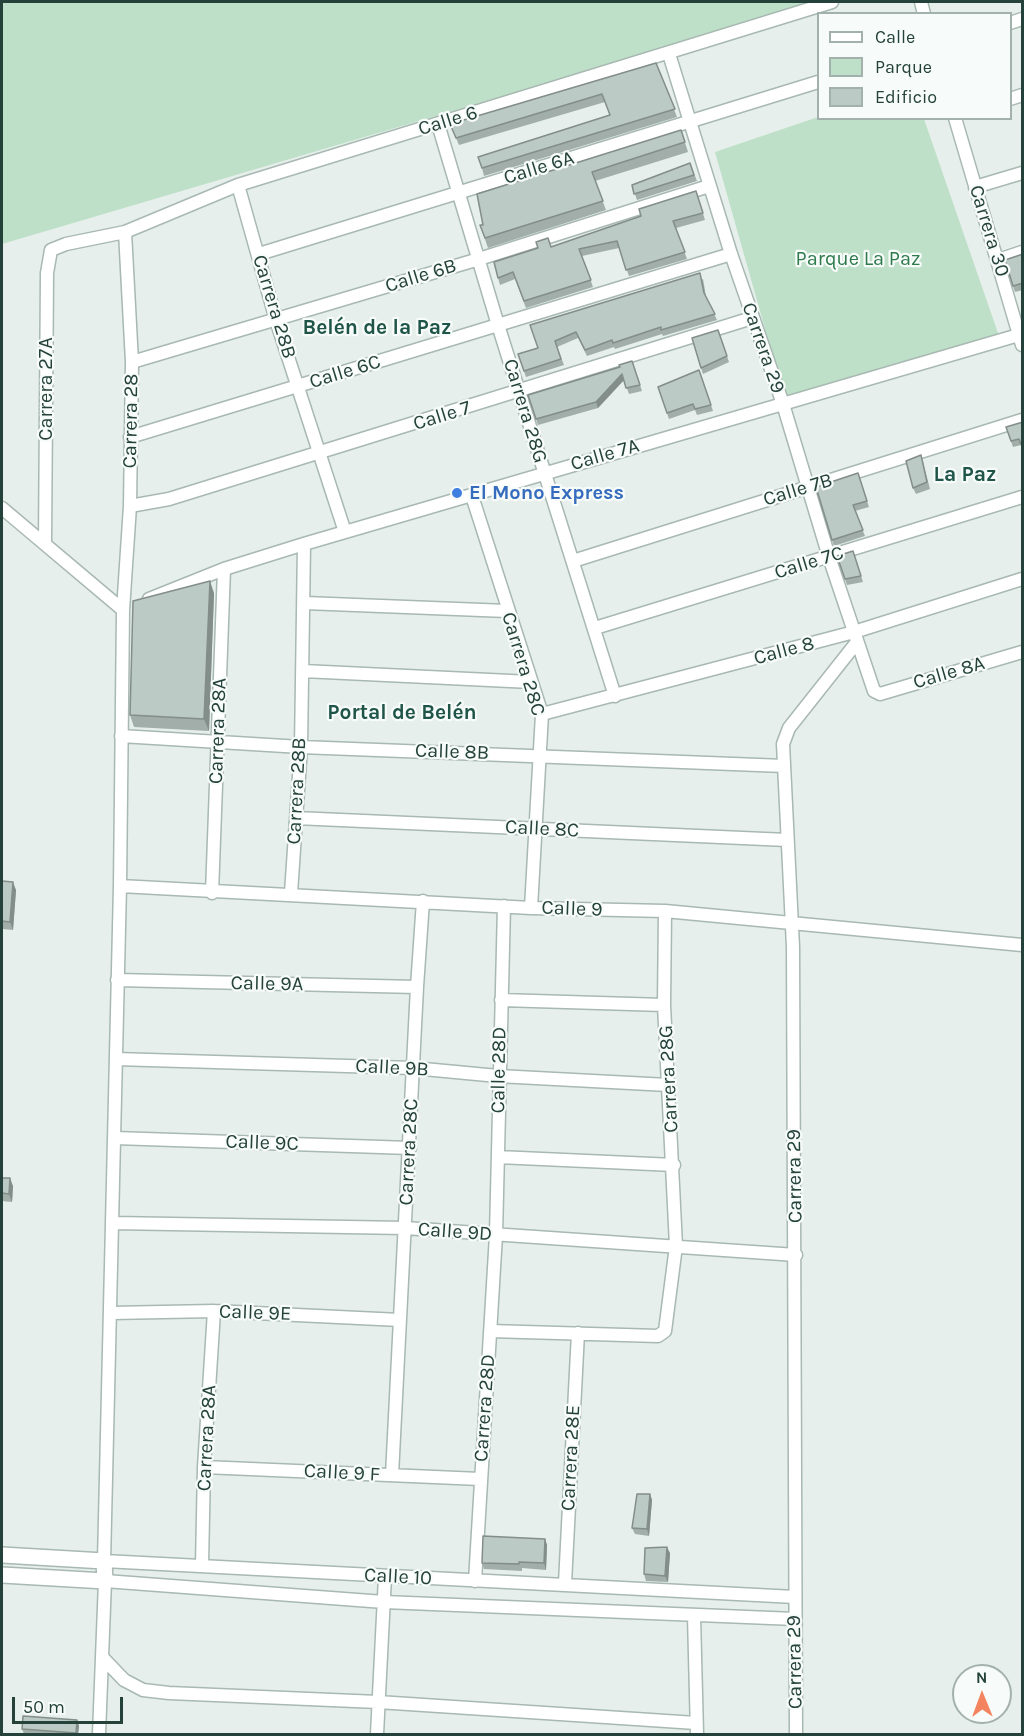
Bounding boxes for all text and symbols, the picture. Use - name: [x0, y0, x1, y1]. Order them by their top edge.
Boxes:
- legend: [817, 12, 1012, 120]
- text: Calle: [875, 26, 915, 48]
- text: Parque: [875, 56, 932, 78]
- text: Edificio: [875, 86, 937, 108]
- street label: Calle 6: [415, 101, 481, 141]
- street label: Calle 6A: [501, 146, 577, 190]
- street label: Carrera 30: [964, 182, 1014, 280]
- park label: Parque La Paz: [796, 247, 920, 271]
- street label: Carrera 28B: [247, 252, 301, 362]
- street label: Calle 6B: [382, 254, 460, 298]
- street label: Carrera 29: [736, 300, 790, 396]
- district label: Belén de la Paz: [303, 315, 451, 341]
- street label: Carrera 27A: [34, 337, 58, 441]
- street label: Calle 6C: [306, 350, 384, 394]
- street label: Carrera 28G: [498, 356, 552, 466]
- street label: Carrera 28: [118, 373, 144, 469]
- street label: Calle 7: [410, 396, 474, 436]
- street label: Calle 7A: [568, 434, 642, 476]
- district label: La Paz: [934, 462, 996, 488]
- street label: Calle 7B: [760, 468, 836, 512]
- place label: El Mono Express: [469, 481, 624, 505]
- marker: El Mono Express: [450, 486, 464, 500]
- street label: Calle 7C: [771, 541, 847, 585]
- street label: Carrera 28C: [496, 609, 550, 719]
- street label: Calle 8: [751, 631, 817, 671]
- street label: Calle 8A: [910, 651, 988, 695]
- street label: Carrera 28A: [204, 677, 232, 785]
- district label: Portal de Belén: [327, 700, 477, 726]
- street label: Carrera 28B: [282, 737, 312, 845]
- street label: Calle 8B: [414, 739, 490, 765]
- street label: Calle 8C: [504, 815, 580, 843]
- street label: Calle 9: [541, 896, 603, 922]
- street label: Calle 9A: [231, 971, 303, 997]
- street label: Carrera 28G: [654, 1025, 684, 1133]
- street label: Calle 28D: [486, 1027, 512, 1113]
- street label: Calle 9B: [355, 1054, 429, 1082]
- street label: Carrera 28C: [394, 1098, 424, 1206]
- street label: Carrera 29: [782, 1129, 808, 1223]
- street label: Calle 9C: [225, 1130, 299, 1156]
- street label: Calle 9D: [417, 1217, 493, 1247]
- street label: Calle 9E: [218, 1300, 292, 1326]
- street label: Carrera 28D: [469, 1353, 501, 1463]
- street label: Carrera 28A: [192, 1384, 222, 1492]
- street label: Carrera 28E: [556, 1404, 586, 1512]
- street label: Calle 9 F: [303, 1459, 381, 1487]
- street label: Calle 10: [363, 1563, 433, 1591]
- street label: Carrera 29: [782, 1615, 808, 1709]
- north arrow: [952, 1664, 1012, 1724]
- text: N: [976, 1668, 988, 1687]
- scale bar: [15, 1685, 126, 1723]
- text: 50 m: [23, 1696, 65, 1718]

